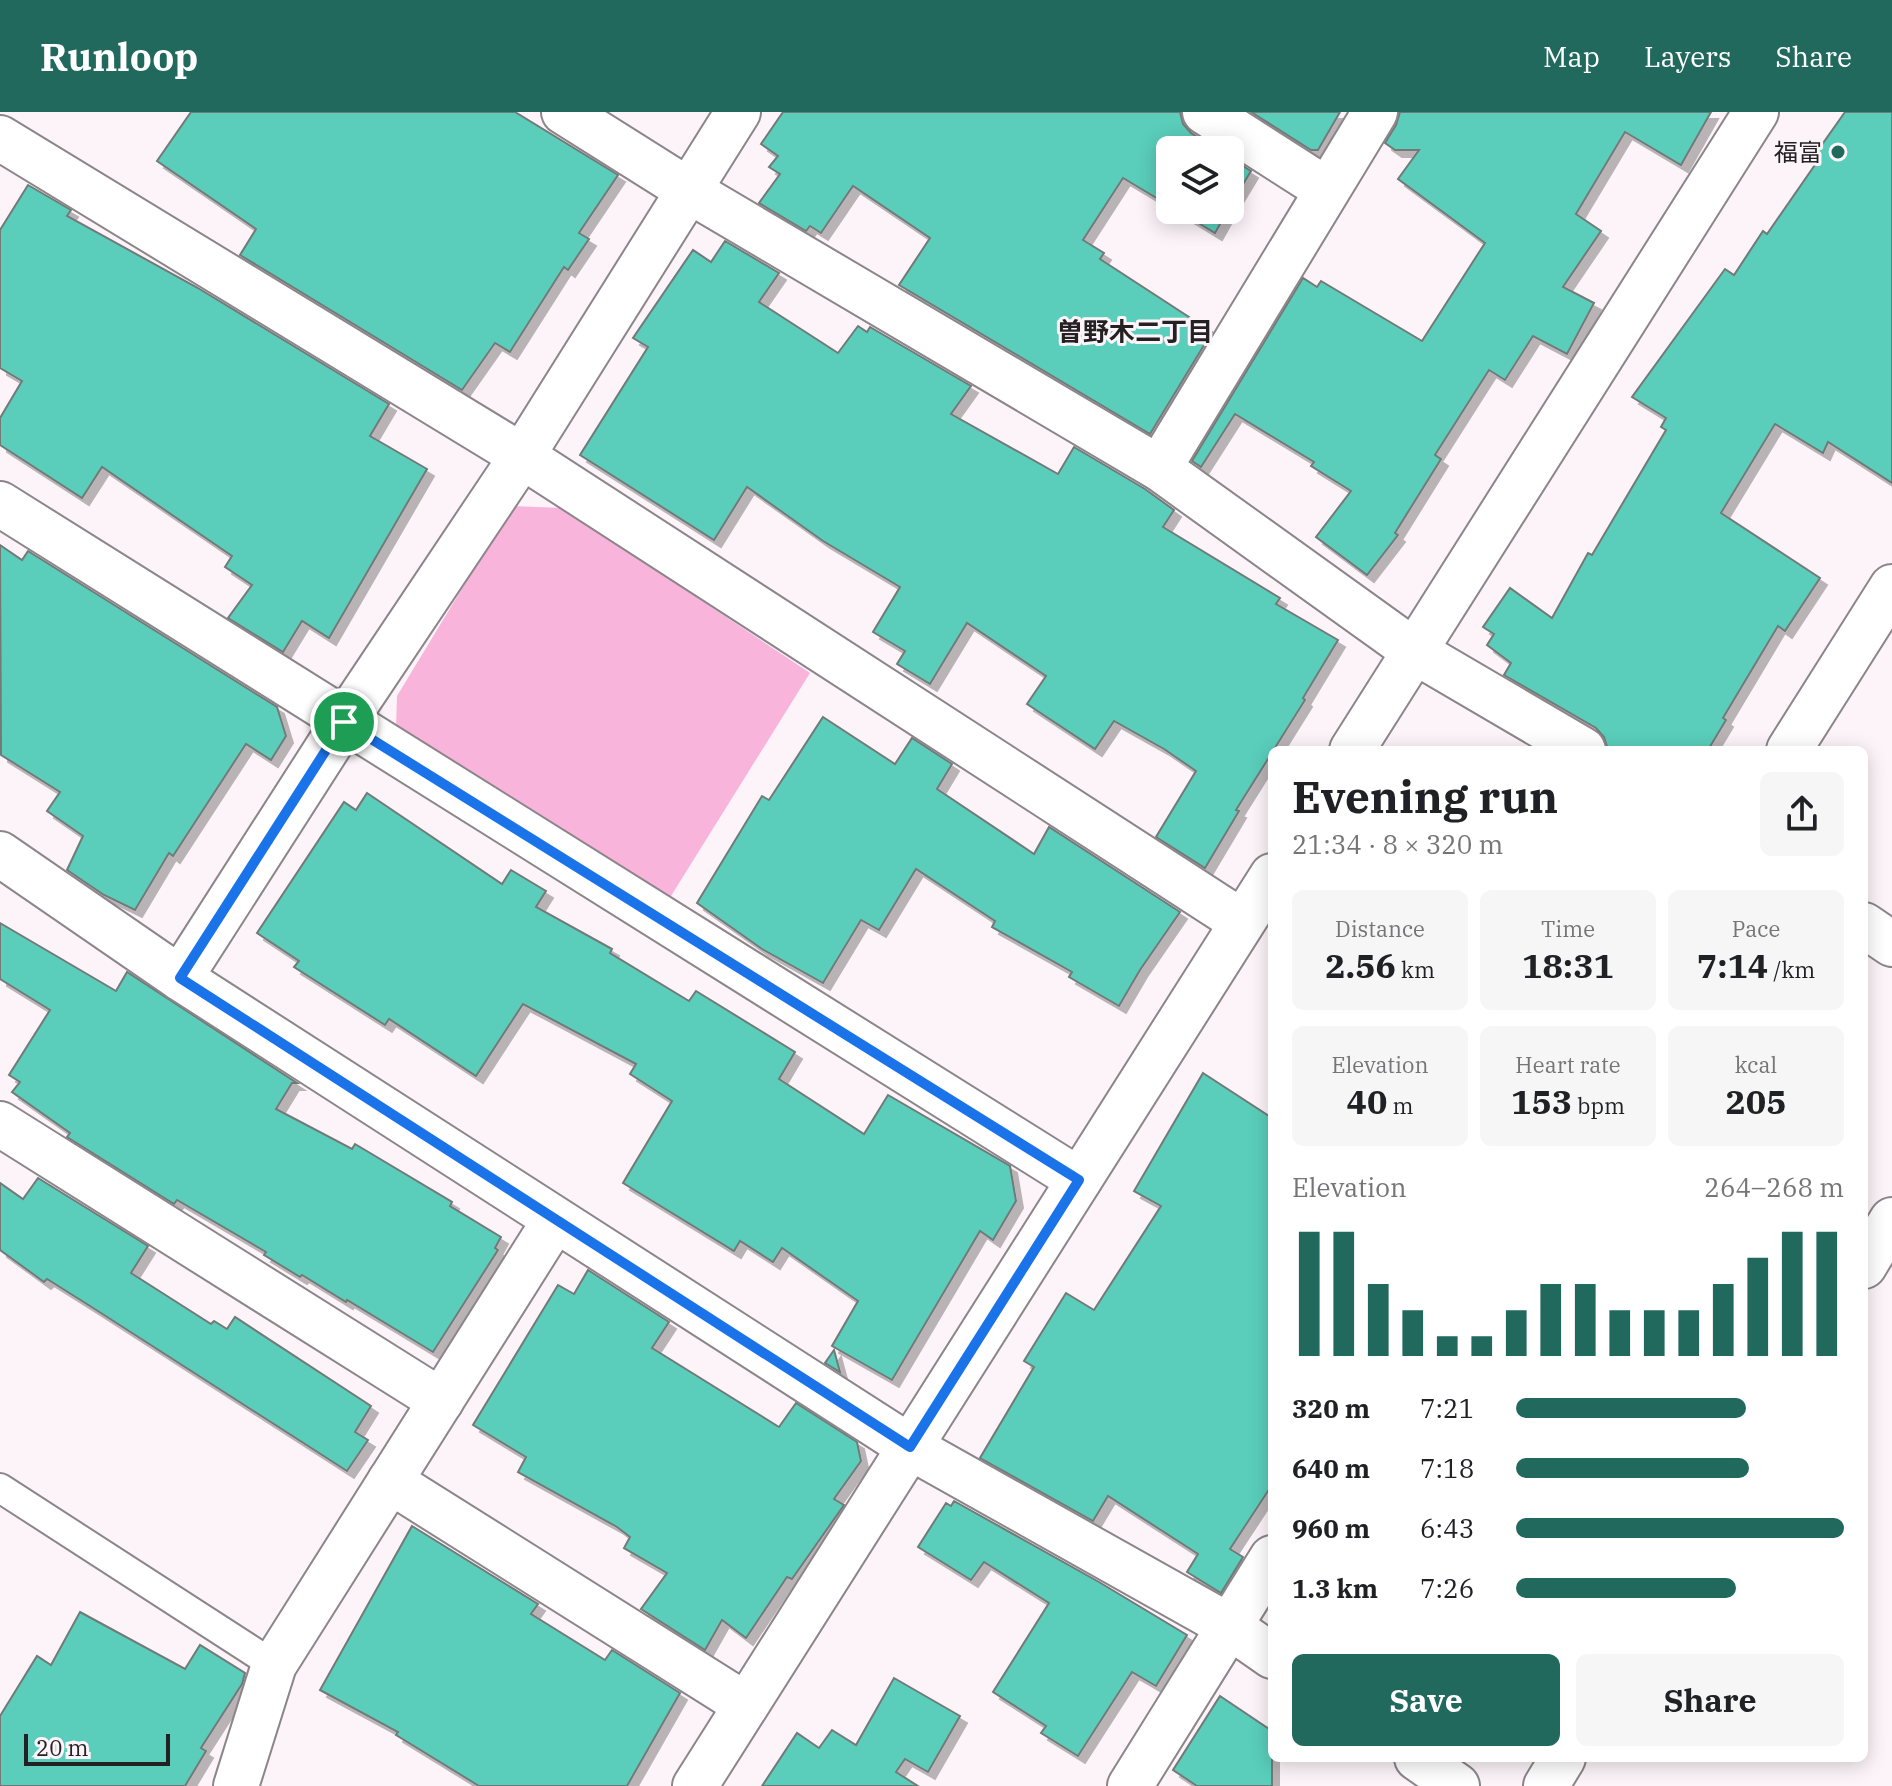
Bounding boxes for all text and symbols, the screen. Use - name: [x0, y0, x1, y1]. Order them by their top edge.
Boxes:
- text: Runloop: [40, 32, 198, 81]
- text: Map: [1543, 38, 1600, 75]
- text: Layers: [1644, 38, 1731, 75]
- text: Share: [1775, 38, 1852, 75]
- map controls: [1156, 136, 1244, 224]
- button: layers: [1156, 136, 1244, 224]
- place label: 福富: [1774, 136, 1822, 168]
- marker: 福富: [1829, 143, 1847, 161]
- district label: 曽野木二丁目: [1057, 314, 1213, 348]
- pin: [310, 688, 378, 756]
- icon: arrive: [322, 700, 366, 744]
- text: Evening run: [1292, 768, 1558, 825]
- button: share: [1760, 772, 1844, 856]
- text: 21:34 · 8 × 320 m: [1292, 827, 1503, 861]
- text: Distance: [1335, 914, 1425, 943]
- text: Time: [1541, 914, 1595, 943]
- text: Pace: [1732, 914, 1780, 943]
- text: 2.56: [1325, 943, 1396, 987]
- text: 18:31: [1522, 943, 1614, 987]
- text: 7:14: [1697, 943, 1768, 987]
- text: km: [1396, 955, 1435, 984]
- text: /km: [1768, 955, 1815, 984]
- text: Elevation: [1332, 1050, 1428, 1079]
- text: Heart rate: [1515, 1050, 1621, 1079]
- text: kcal: [1735, 1050, 1777, 1079]
- text: 40: [1347, 1079, 1387, 1123]
- text: 153: [1511, 1079, 1572, 1123]
- text: 205: [1725, 1079, 1787, 1123]
- text: m: [1387, 1091, 1413, 1120]
- text: bpm: [1572, 1091, 1625, 1120]
- text: Elevation: [1292, 1170, 1407, 1204]
- text: 264–268 m: [1704, 1170, 1844, 1204]
- text: 320 m: [1292, 1391, 1370, 1425]
- text: 7:21: [1420, 1391, 1474, 1425]
- text: 640 m: [1292, 1451, 1370, 1485]
- text: 7:18: [1420, 1451, 1474, 1485]
- text: 960 m: [1292, 1511, 1370, 1545]
- text: 6:43: [1420, 1511, 1474, 1545]
- text: 1.3 km: [1292, 1571, 1378, 1605]
- text: 7:26: [1420, 1571, 1474, 1605]
- button: Save: [1292, 1654, 1560, 1746]
- button: Share: [1576, 1654, 1844, 1746]
- scale bar: [24, 1730, 170, 1766]
- text: 20 m: [36, 1733, 88, 1762]

